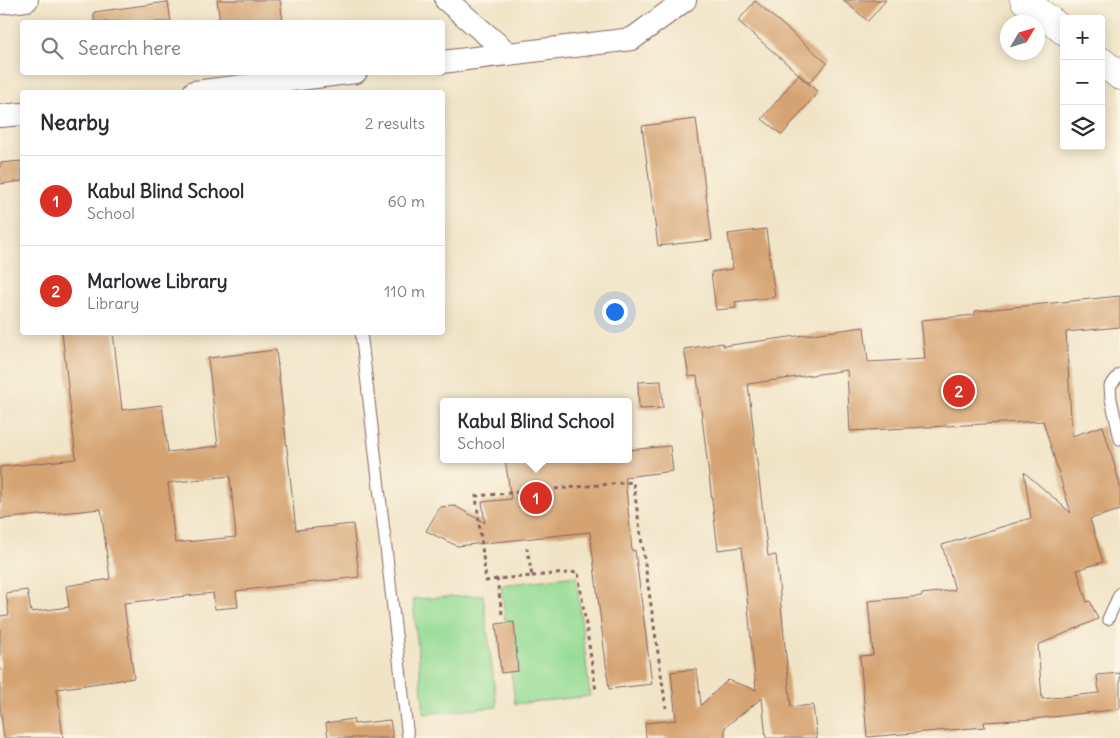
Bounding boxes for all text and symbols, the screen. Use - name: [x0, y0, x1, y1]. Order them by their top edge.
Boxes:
- north arrow: [1000, 15, 1045, 60]
- map controls: [1060, 15, 1105, 150]
- button: +: [1060, 15, 1105, 60]
- search box: [20, 20, 445, 75]
- icon: search: [38, 34, 66, 62]
- text: Search here: [78, 36, 181, 60]
- button: −: [1060, 60, 1105, 105]
- button: layers: [1060, 105, 1105, 150]
- text: Nearby: [40, 109, 110, 136]
- text: 2 results: [365, 113, 425, 133]
- text: Kabul Blind School: [87, 179, 244, 203]
- text: 1: [53, 191, 59, 211]
- text: 60 m: [387, 191, 425, 211]
- text: School: [87, 203, 135, 223]
- text: Marlowe Library: [87, 269, 228, 293]
- text: 2: [52, 281, 60, 301]
- text: 110 m: [384, 281, 425, 301]
- text: Library: [87, 293, 139, 313]
- your location: [602, 299, 628, 325]
- pin: 2: [943, 372, 975, 410]
- popup: [440, 398, 632, 463]
- text: Kabul Blind School: [457, 409, 615, 433]
- text: School: [457, 433, 505, 453]
- pin: 1: [520, 479, 552, 517]

